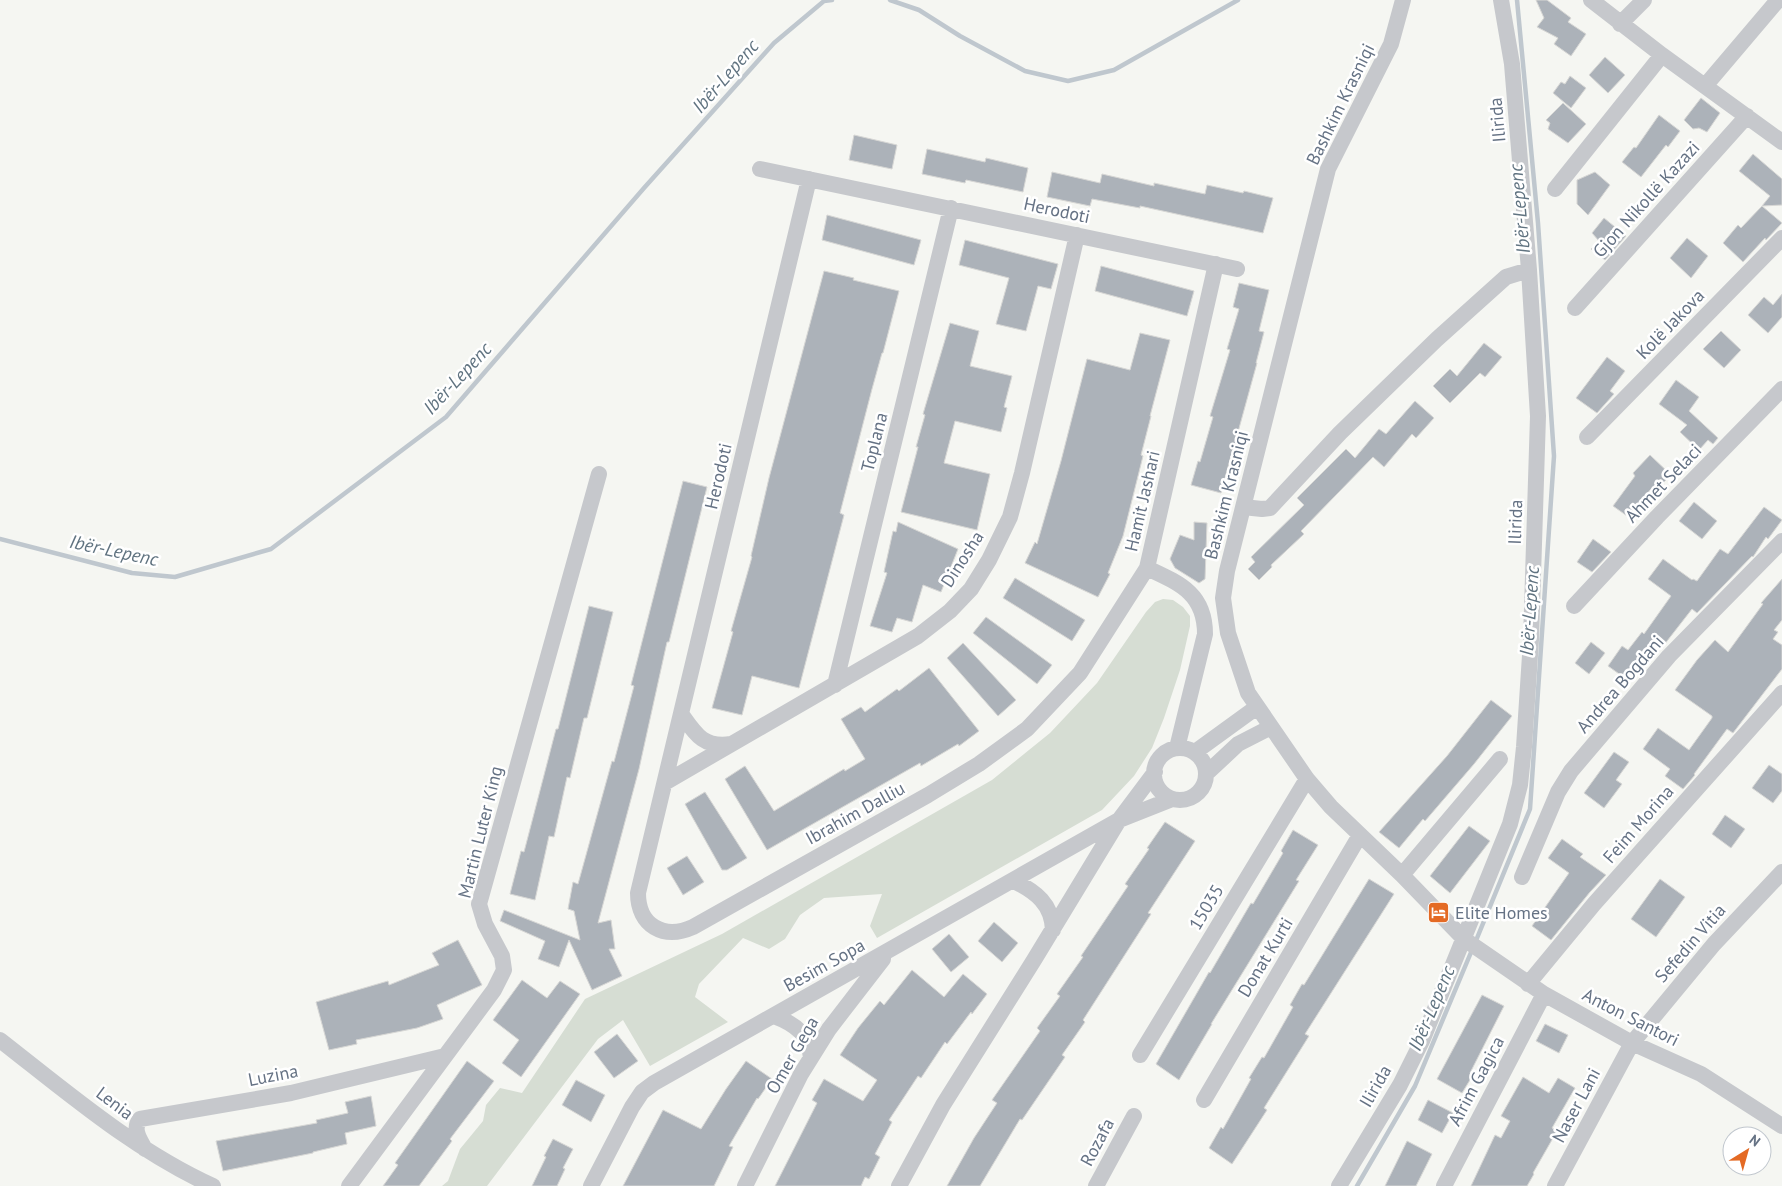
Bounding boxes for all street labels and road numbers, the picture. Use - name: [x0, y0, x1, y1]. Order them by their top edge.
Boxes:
- street label: Bashkim Krasniqi: [1301, 40, 1379, 168]
- street label: Ilirida: [1484, 97, 1510, 143]
- street label: Gjon Nikollë Kazazi: [1588, 136, 1704, 262]
- street label: Herodoti: [1022, 192, 1092, 228]
- street label: Kolë Jakova: [1631, 284, 1709, 364]
- street label: Toplana: [856, 410, 892, 474]
- street label: Bashkim Krasniqi: [1199, 428, 1253, 562]
- street label: Ahmet Selaci: [1620, 439, 1706, 527]
- street label: Herodoti: [699, 441, 737, 511]
- street label: Hamit Jashari: [1119, 448, 1165, 554]
- street label: Ilirida: [1503, 499, 1527, 545]
- street label: Dinosha: [935, 527, 989, 591]
- street label: Andrea Bogdani: [1571, 630, 1669, 738]
- street label: Martin Luter King: [452, 764, 508, 900]
- street label: Ibrahim Dalliu: [801, 776, 909, 850]
- street label: Feim Morina: [1598, 780, 1678, 868]
- street label: 15035: [1184, 880, 1228, 934]
- street label: Sefedin Vitia: [1650, 899, 1730, 987]
- street label: Donat Kurti: [1232, 913, 1298, 1001]
- street label: Besim Sopa: [779, 933, 869, 997]
- street label: Anton Santori: [1579, 983, 1683, 1051]
- street label: Omer Gega: [761, 1012, 823, 1098]
- street label: Afrim Gagica: [1443, 1032, 1509, 1130]
- street label: Luzina: [246, 1059, 300, 1091]
- street label: Ilirida: [1354, 1061, 1396, 1111]
- street label: Naser Lani: [1547, 1064, 1605, 1146]
- street label: Lenia: [92, 1081, 138, 1125]
- street label: Rozafa: [1075, 1114, 1119, 1170]

